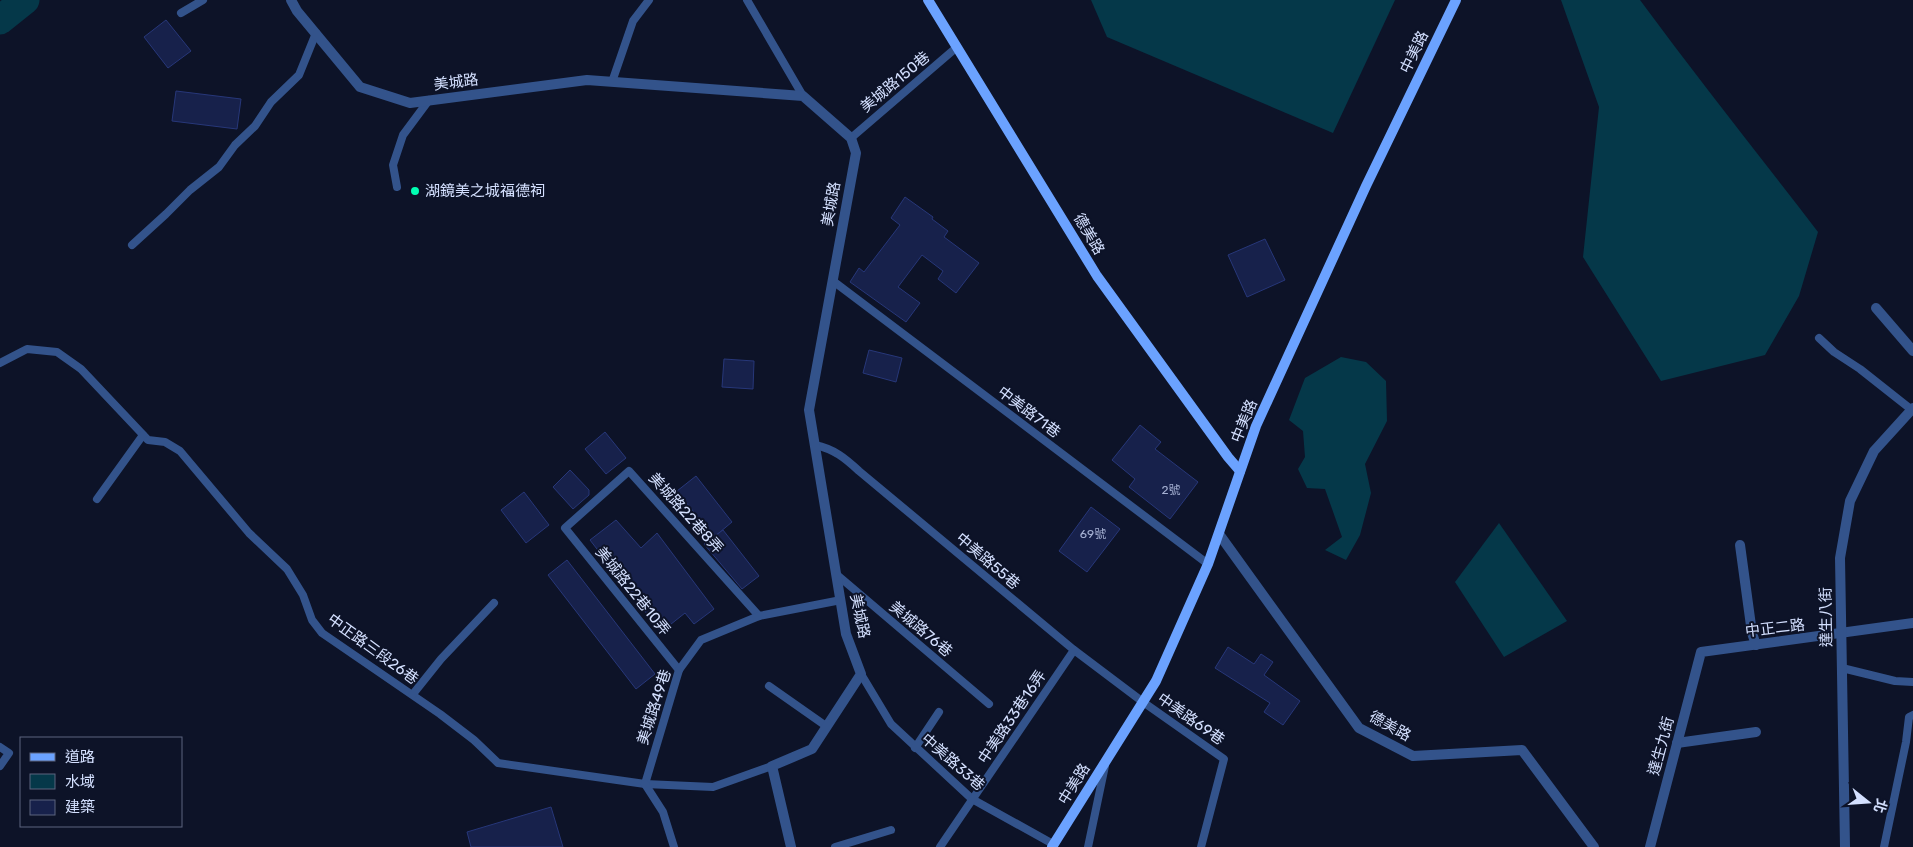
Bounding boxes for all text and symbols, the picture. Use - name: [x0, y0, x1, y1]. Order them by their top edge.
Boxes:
- street label: 中美路: [1396, 28, 1432, 76]
- street label: 美城路150巷: [857, 48, 933, 116]
- street label: 美城路: [433, 70, 479, 94]
- street label: 美城路: [818, 180, 844, 228]
- place label: 湖鏡美之城福德祠: [425, 182, 545, 200]
- marker: 湖鏡美之城福德祠: [409, 185, 421, 197]
- street label: 德美路: [1070, 210, 1108, 258]
- street label: 中美路71巷: [994, 383, 1064, 441]
- street label: 中美路: [1227, 397, 1261, 445]
- street label: 美城路22巷8弄: [645, 469, 727, 557]
- house number: 2號: [1161, 483, 1181, 497]
- house number: 69號: [1080, 527, 1106, 541]
- street label: 中美路55巷: [952, 529, 1024, 593]
- street label: 美城路22巷10弄: [592, 543, 674, 639]
- street label: 達生八街: [1816, 587, 1836, 647]
- street label: 美城路: [847, 592, 873, 640]
- street label: 美城路76巷: [886, 598, 956, 660]
- street label: 中正路三段26巷: [324, 610, 422, 688]
- street label: 中正二路: [1744, 615, 1806, 641]
- street label: 美城路49巷: [633, 667, 675, 747]
- street label: 中美路33巷16弄: [974, 667, 1050, 767]
- street label: 中美路69巷: [1154, 689, 1228, 749]
- street label: 德美路: [1366, 707, 1414, 745]
- street label: 達生九街: [1645, 715, 1677, 777]
- street label: 中美路33巷: [918, 730, 988, 794]
- legend: [20, 737, 182, 827]
- text: 道路: [65, 748, 95, 766]
- street label: 中美路: [1054, 760, 1094, 808]
- text: 水域: [65, 773, 95, 791]
- north arrow: [1843, 777, 1893, 827]
- text: 北: [1870, 796, 1890, 815]
- text: 建築: [65, 798, 95, 816]

